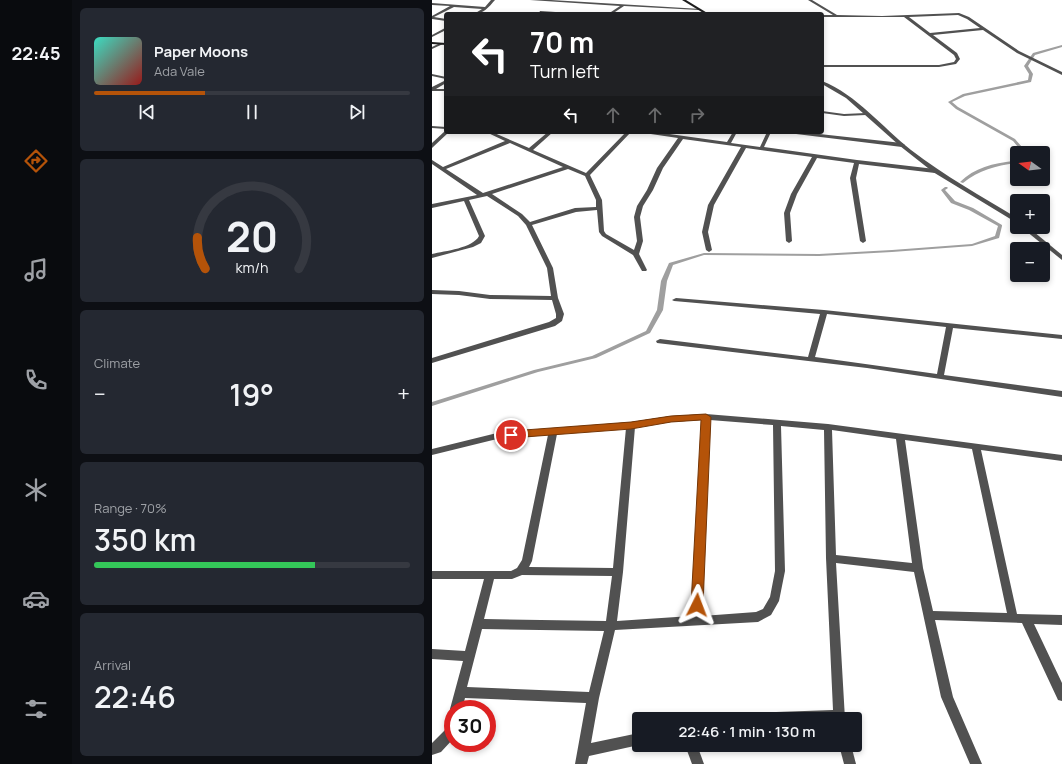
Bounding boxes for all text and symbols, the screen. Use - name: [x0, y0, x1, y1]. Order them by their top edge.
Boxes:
- text: 70 m: [530, 23, 594, 61]
- icon: left: [464, 28, 516, 80]
- text: 22:45: [11, 41, 61, 65]
- text: Paper Moons: [154, 41, 248, 62]
- text: Turn left: [530, 59, 600, 83]
- text: Ada Vale: [154, 62, 205, 80]
- icon: previous: [136, 101, 158, 123]
- icon: pause: [241, 101, 263, 123]
- icon: next: [346, 101, 368, 123]
- icon: left: [560, 104, 582, 126]
- icon: ahead: [602, 104, 624, 126]
- icon: ahead: [644, 104, 666, 126]
- icon: right: [686, 104, 708, 126]
- north arrow: [1010, 146, 1050, 186]
- map controls: [1010, 146, 1050, 282]
- icon: directions: [22, 147, 50, 175]
- button: +: [1010, 194, 1050, 234]
- text: 20: [226, 208, 278, 264]
- button: −: [1010, 242, 1050, 282]
- icon: music: [22, 256, 50, 284]
- text: km/h: [235, 257, 269, 276]
- text: Climate: [94, 354, 140, 372]
- icon: phone: [22, 366, 50, 394]
- text: 19°: [229, 374, 274, 415]
- text: −: [94, 379, 106, 409]
- text: +: [397, 379, 410, 409]
- pin: [494, 418, 528, 452]
- icon: arrive: [500, 424, 522, 446]
- icon: climate: [22, 476, 50, 504]
- text: Range · 70%: [94, 499, 167, 517]
- text: 350 km: [94, 519, 196, 560]
- position arrow: [676, 584, 718, 626]
- icon: car: [22, 585, 50, 613]
- text: Arrival: [94, 656, 131, 674]
- text: 22:46: [94, 676, 176, 717]
- icon: filters: [22, 695, 50, 723]
- speed limit sign: 30: [444, 700, 496, 752]
- text: 22:46 · 1 min · 130 m: [678, 721, 816, 742]

